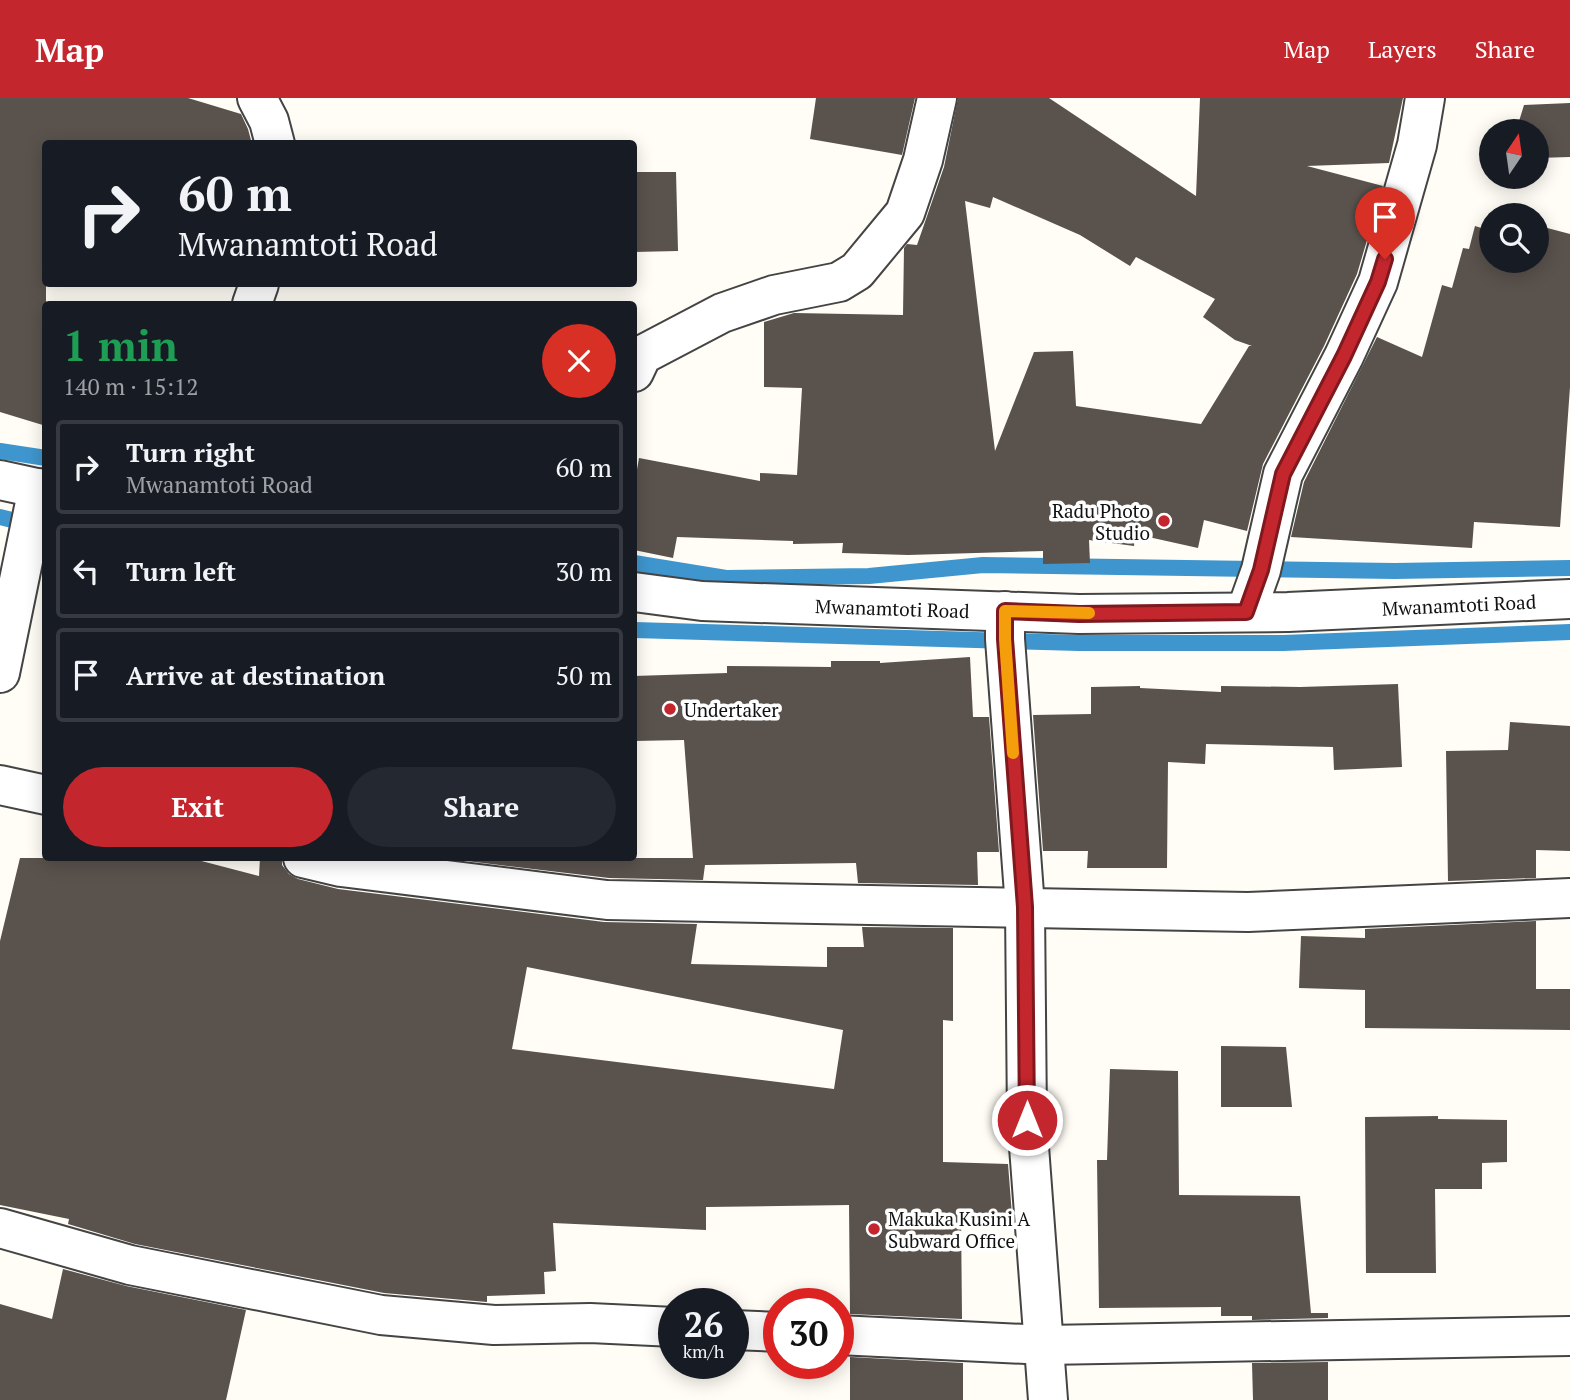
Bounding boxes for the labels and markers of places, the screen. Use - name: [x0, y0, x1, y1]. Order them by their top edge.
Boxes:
- pin: [1355, 187, 1415, 259]
- place label: Radu Photo Studio: [1052, 498, 1150, 545]
- marker: Radu Photo Studio: [1156, 513, 1172, 529]
- place label: Undertaker: [684, 697, 779, 722]
- marker: Undertaker: [662, 701, 678, 717]
- place label: Makuka Kusini A Subward Office: [888, 1206, 1030, 1253]
- marker: Makuka Kusini A Subward Office: [866, 1221, 882, 1237]

